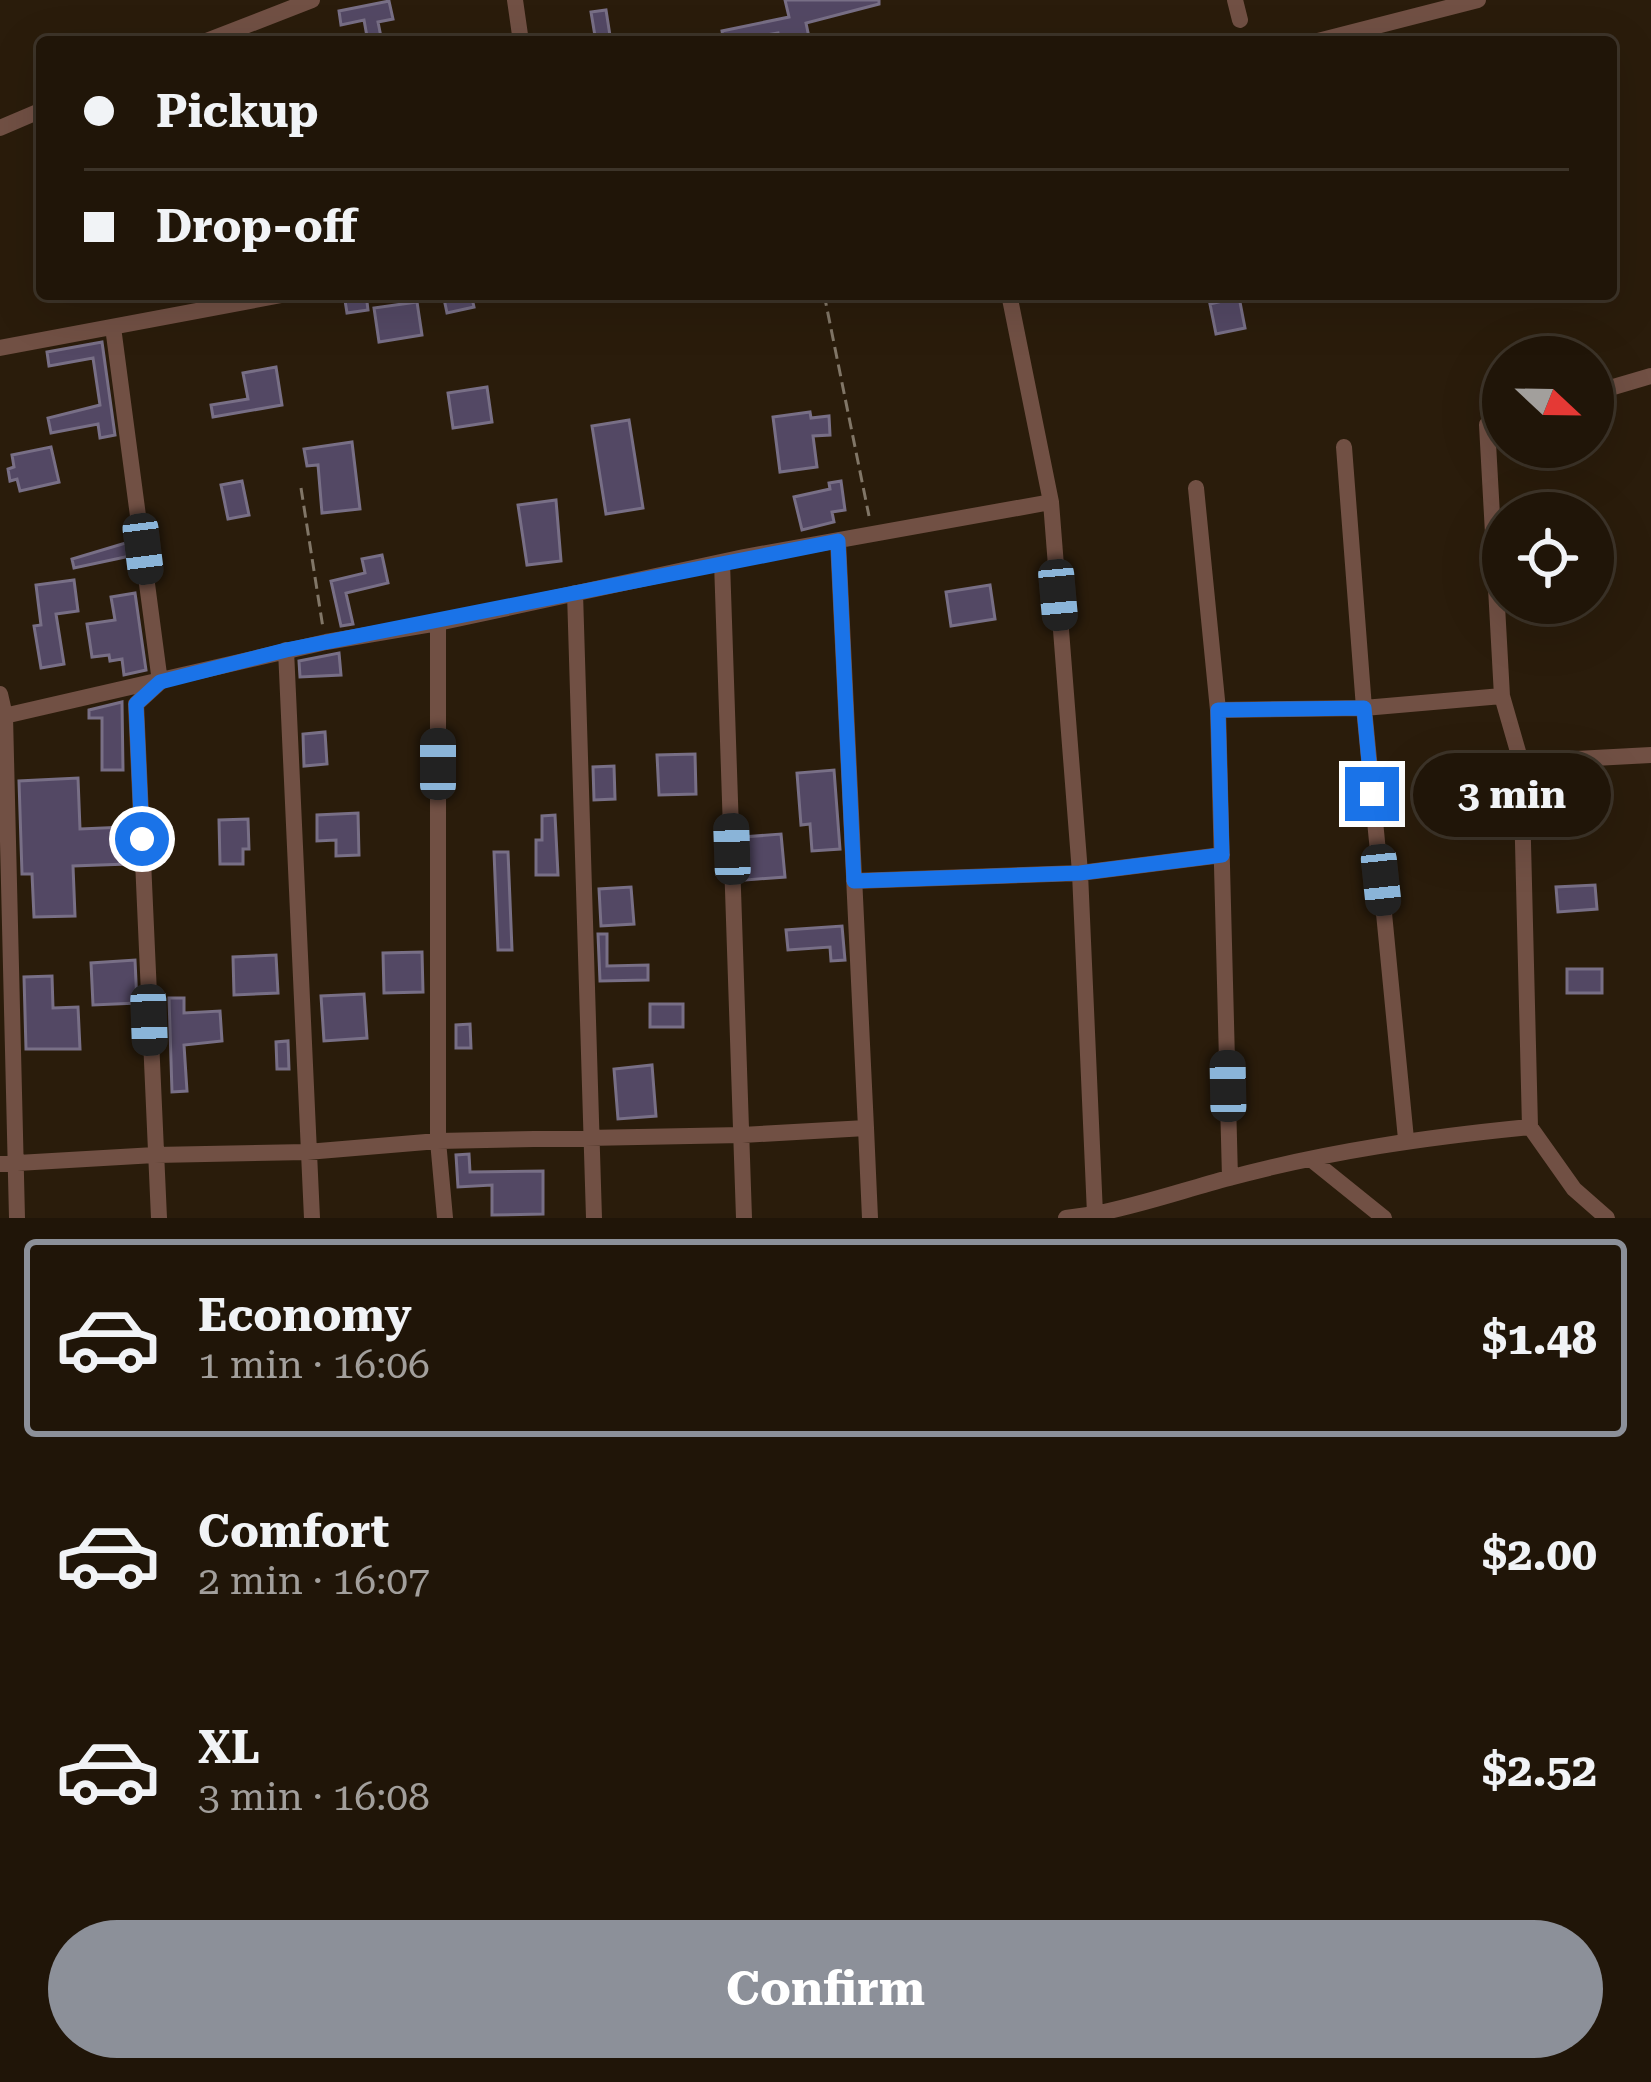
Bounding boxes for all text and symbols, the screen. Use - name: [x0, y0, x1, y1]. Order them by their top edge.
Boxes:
- text: Pickup: [156, 85, 319, 138]
- text: Drop-off: [156, 200, 357, 253]
- north arrow: [1482, 336, 1614, 468]
- map controls: [1482, 336, 1614, 624]
- button: locate: [1482, 492, 1614, 624]
- car: [121, 511, 165, 587]
- car: [1037, 558, 1079, 632]
- car: [420, 728, 456, 800]
- callout: 3 min: [1414, 752, 1612, 836]
- route end: [1345, 767, 1399, 821]
- text: 3 min: [1458, 772, 1566, 818]
- route start: [115, 812, 169, 866]
- car: [713, 812, 751, 886]
- car: [1359, 842, 1403, 918]
- car: [130, 983, 168, 1057]
- car: [1209, 1050, 1247, 1122]
- icon: car: [54, 1284, 162, 1392]
- text: Economy: [198, 1289, 412, 1342]
- text: $1.48: [1482, 1312, 1597, 1365]
- text: 1 min · 16:06: [198, 1342, 430, 1388]
- icon: car: [54, 1500, 162, 1608]
- text: Comfort: [198, 1505, 389, 1558]
- text: $2.00: [1482, 1528, 1597, 1581]
- text: 2 min · 16:07: [198, 1558, 430, 1604]
- icon: car: [54, 1716, 162, 1824]
- text: XL: [198, 1721, 260, 1774]
- text: $2.52: [1482, 1744, 1597, 1797]
- text: 3 min · 16:08: [198, 1774, 430, 1820]
- button: Confirm: [48, 1920, 1603, 2058]

